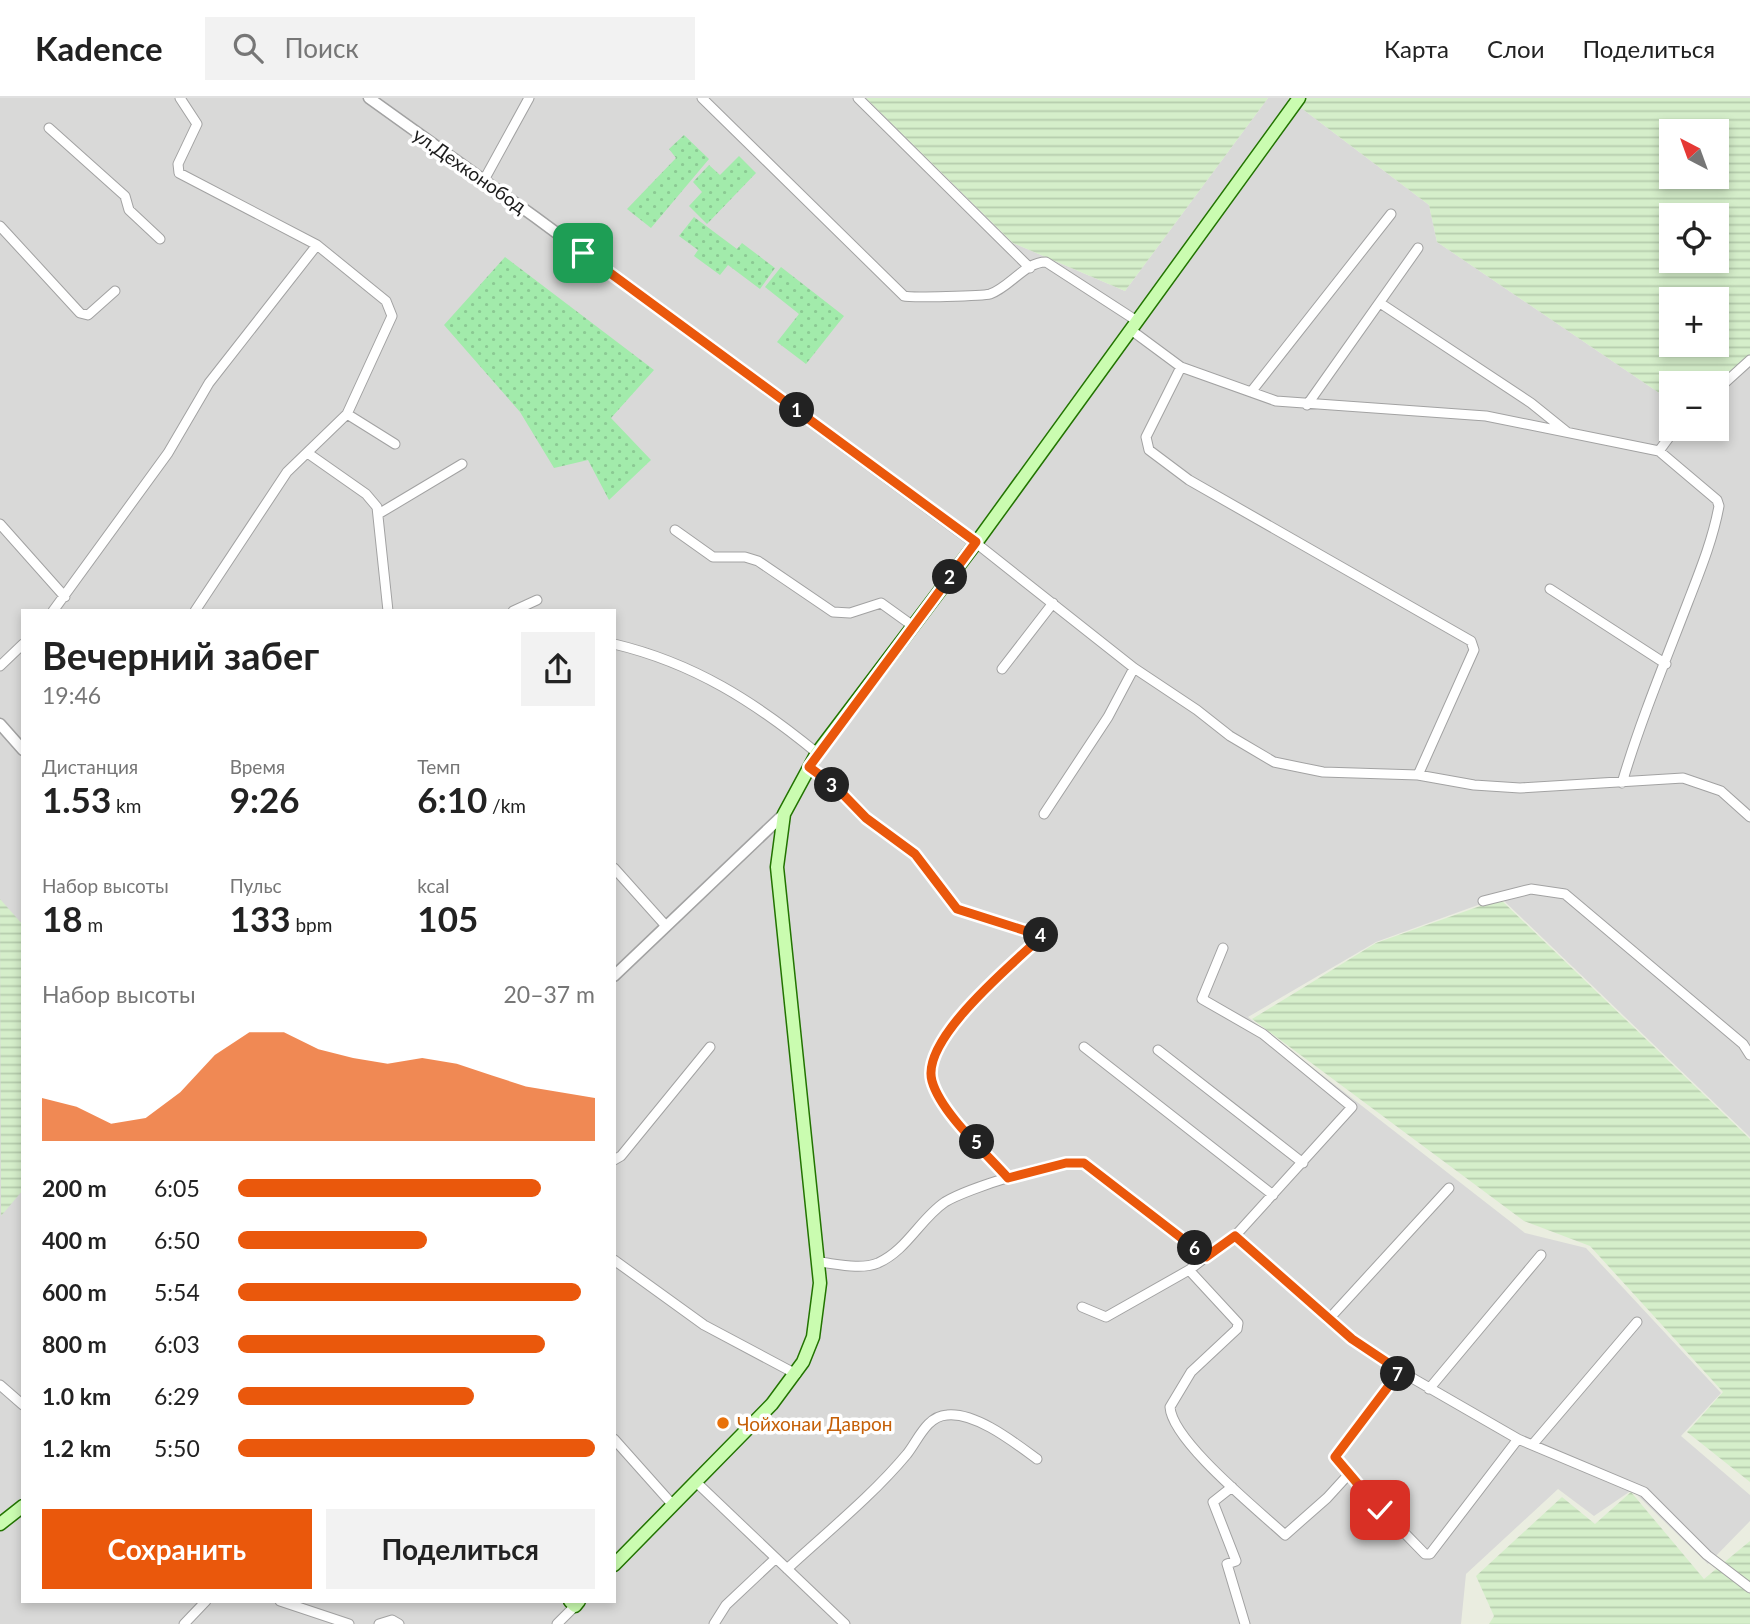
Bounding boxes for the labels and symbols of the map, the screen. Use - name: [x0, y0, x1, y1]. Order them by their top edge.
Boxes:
- north arrow: [1659, 119, 1729, 189]
- street label: ул.Дехконобод: [409, 122, 531, 218]
- pin: [553, 223, 613, 283]
- pin: 1: [780, 392, 814, 428]
- pin: 2: [932, 560, 968, 594]
- pin: 3: [814, 768, 850, 802]
- pin: 4: [1024, 918, 1058, 952]
- pin: 5: [960, 1124, 995, 1160]
- pin: 6: [1178, 1230, 1212, 1266]
- pin: 7: [1380, 1356, 1416, 1392]
- place label: Чойхонаи Даврон: [737, 1412, 893, 1435]
- marker: Чойхонаи Даврон: [715, 1415, 731, 1431]
- pin: [1350, 1480, 1410, 1540]

